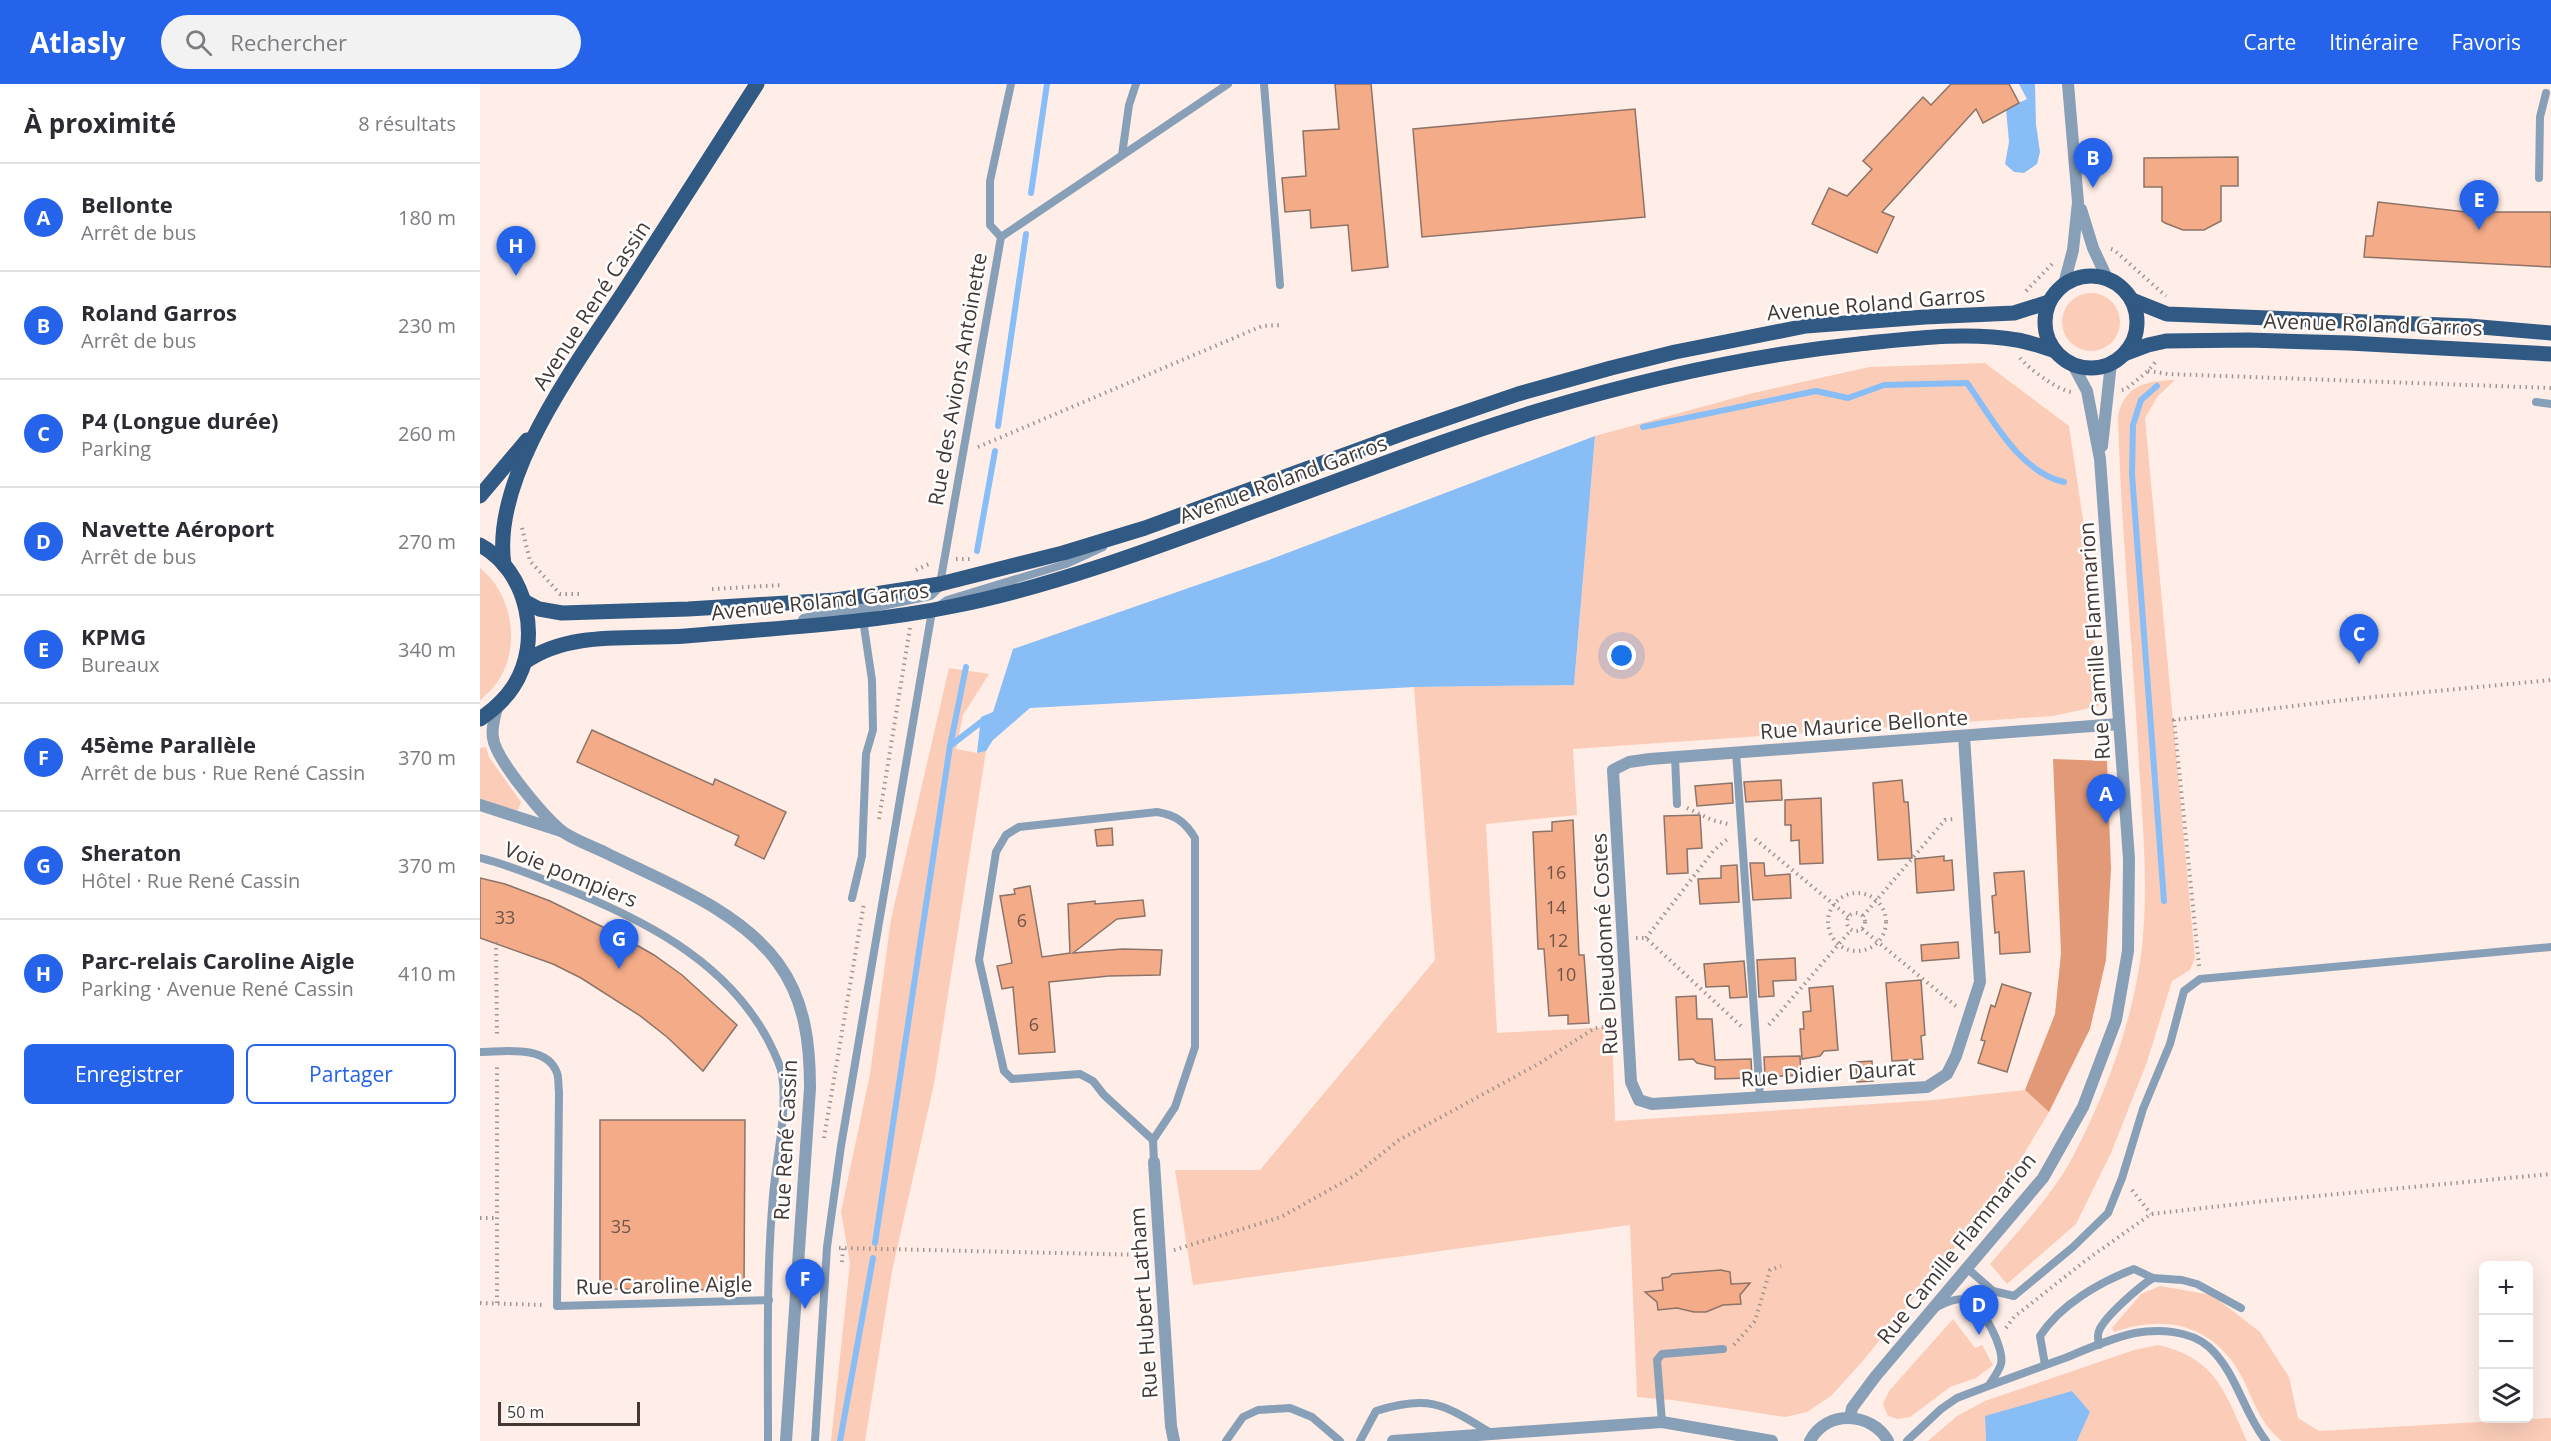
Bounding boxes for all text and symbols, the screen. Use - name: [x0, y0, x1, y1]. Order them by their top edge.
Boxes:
- search box: [161, 15, 581, 69]
- text: Atlasly: [30, 23, 125, 61]
- icon: search: [182, 26, 215, 59]
- text: Rechercher: [230, 27, 347, 57]
- text: Carte: [2243, 28, 2296, 56]
- text: Itinéraire: [2329, 28, 2418, 56]
- text: Favoris: [2451, 28, 2521, 56]
- text: À proximité: [24, 105, 176, 141]
- text: 8 résultats: [358, 110, 456, 137]
- pin: B: [2074, 138, 2112, 188]
- pin: E: [2460, 180, 2498, 230]
- text: Bellonte: [81, 189, 173, 219]
- text: A: [37, 204, 50, 231]
- text: 180 m: [398, 204, 456, 231]
- street label: Avenue René Cassin: [526, 215, 656, 395]
- text: Arrêt de bus: [81, 219, 196, 246]
- pin: H: [496, 226, 536, 276]
- street label: Rue des Avions Antoinette: [921, 250, 993, 508]
- street label: Avenue Roland Garros: [1766, 280, 1986, 326]
- text: Roland Garros: [81, 297, 237, 327]
- street label: Avenue Roland Garros: [2263, 306, 2483, 342]
- text: B: [37, 312, 50, 339]
- text: 230 m: [398, 312, 456, 339]
- text: Arrêt de bus: [81, 327, 196, 354]
- text: P4 (Longue durée): [81, 405, 279, 435]
- text: C: [37, 420, 50, 447]
- text: 260 m: [398, 420, 456, 447]
- street label: Avenue Roland Garros: [1175, 428, 1391, 530]
- text: Parking: [81, 435, 151, 462]
- text: Navette Aéroport: [81, 513, 274, 543]
- street label: Rue Camille Flammarion: [2072, 521, 2116, 761]
- text: D: [36, 528, 51, 555]
- text: 270 m: [398, 528, 456, 555]
- text: Arrêt de bus: [81, 543, 196, 570]
- street label: Avenue Roland Garros: [710, 576, 930, 626]
- pin: C: [2340, 614, 2378, 664]
- text: KPMG: [81, 621, 146, 651]
- text: E: [38, 636, 49, 663]
- text: 340 m: [398, 636, 456, 663]
- your location: [1607, 641, 1636, 670]
- text: Bureaux: [81, 651, 159, 678]
- street label: Rue Maurice Bellonte: [1759, 703, 1969, 745]
- text: 45ème Parallèle: [81, 729, 256, 759]
- text: F: [38, 744, 49, 771]
- text: 370 m: [398, 744, 456, 771]
- text: Arrêt de bus · Rue René Cassin: [81, 759, 365, 786]
- pin: A: [2086, 774, 2126, 824]
- street label: Rue Dieudonné Costes: [1584, 832, 1624, 1056]
- street label: Voie pompiers: [500, 835, 642, 913]
- text: Sheraton: [81, 837, 181, 867]
- text: G: [36, 852, 51, 879]
- text: 370 m: [398, 852, 456, 879]
- house number: 16: [1546, 860, 1566, 884]
- text: Hôtel · Rue René Cassin: [81, 867, 300, 894]
- house number: 14: [1546, 895, 1566, 919]
- house number: 33: [495, 905, 515, 929]
- house number: 6: [1017, 908, 1027, 932]
- pin: G: [600, 920, 638, 969]
- house number: 12: [1548, 928, 1568, 952]
- text: Parc-relais Caroline Aigle: [81, 945, 354, 975]
- text: H: [36, 960, 51, 987]
- text: 410 m: [398, 960, 456, 987]
- house number: 10: [1556, 962, 1576, 986]
- text: Parking · Avenue René Cassin: [81, 975, 354, 1002]
- house number: 6: [1029, 1012, 1039, 1036]
- button: Enregistrer: [24, 1044, 234, 1104]
- button: Partager: [246, 1044, 456, 1104]
- street label: Rue Didier Daurat: [1740, 1053, 1916, 1093]
- street label: Rue René Cassin: [767, 1059, 803, 1221]
- street label: Rue Camille Flammarion: [1870, 1147, 2042, 1349]
- street label: Rue Hubert Latham: [1122, 1206, 1164, 1400]
- house number: 35: [611, 1214, 631, 1238]
- pin: F: [786, 1260, 824, 1309]
- map controls: [2479, 1261, 2533, 1423]
- button: +: [2479, 1261, 2533, 1315]
- street label: Rue Caroline Aigle: [575, 1269, 753, 1301]
- pin: D: [1960, 1286, 1998, 1335]
- button: −: [2479, 1315, 2533, 1369]
- button: layers: [2479, 1369, 2533, 1423]
- scale bar: [498, 1399, 640, 1426]
- text: 50 m: [507, 1401, 544, 1423]

